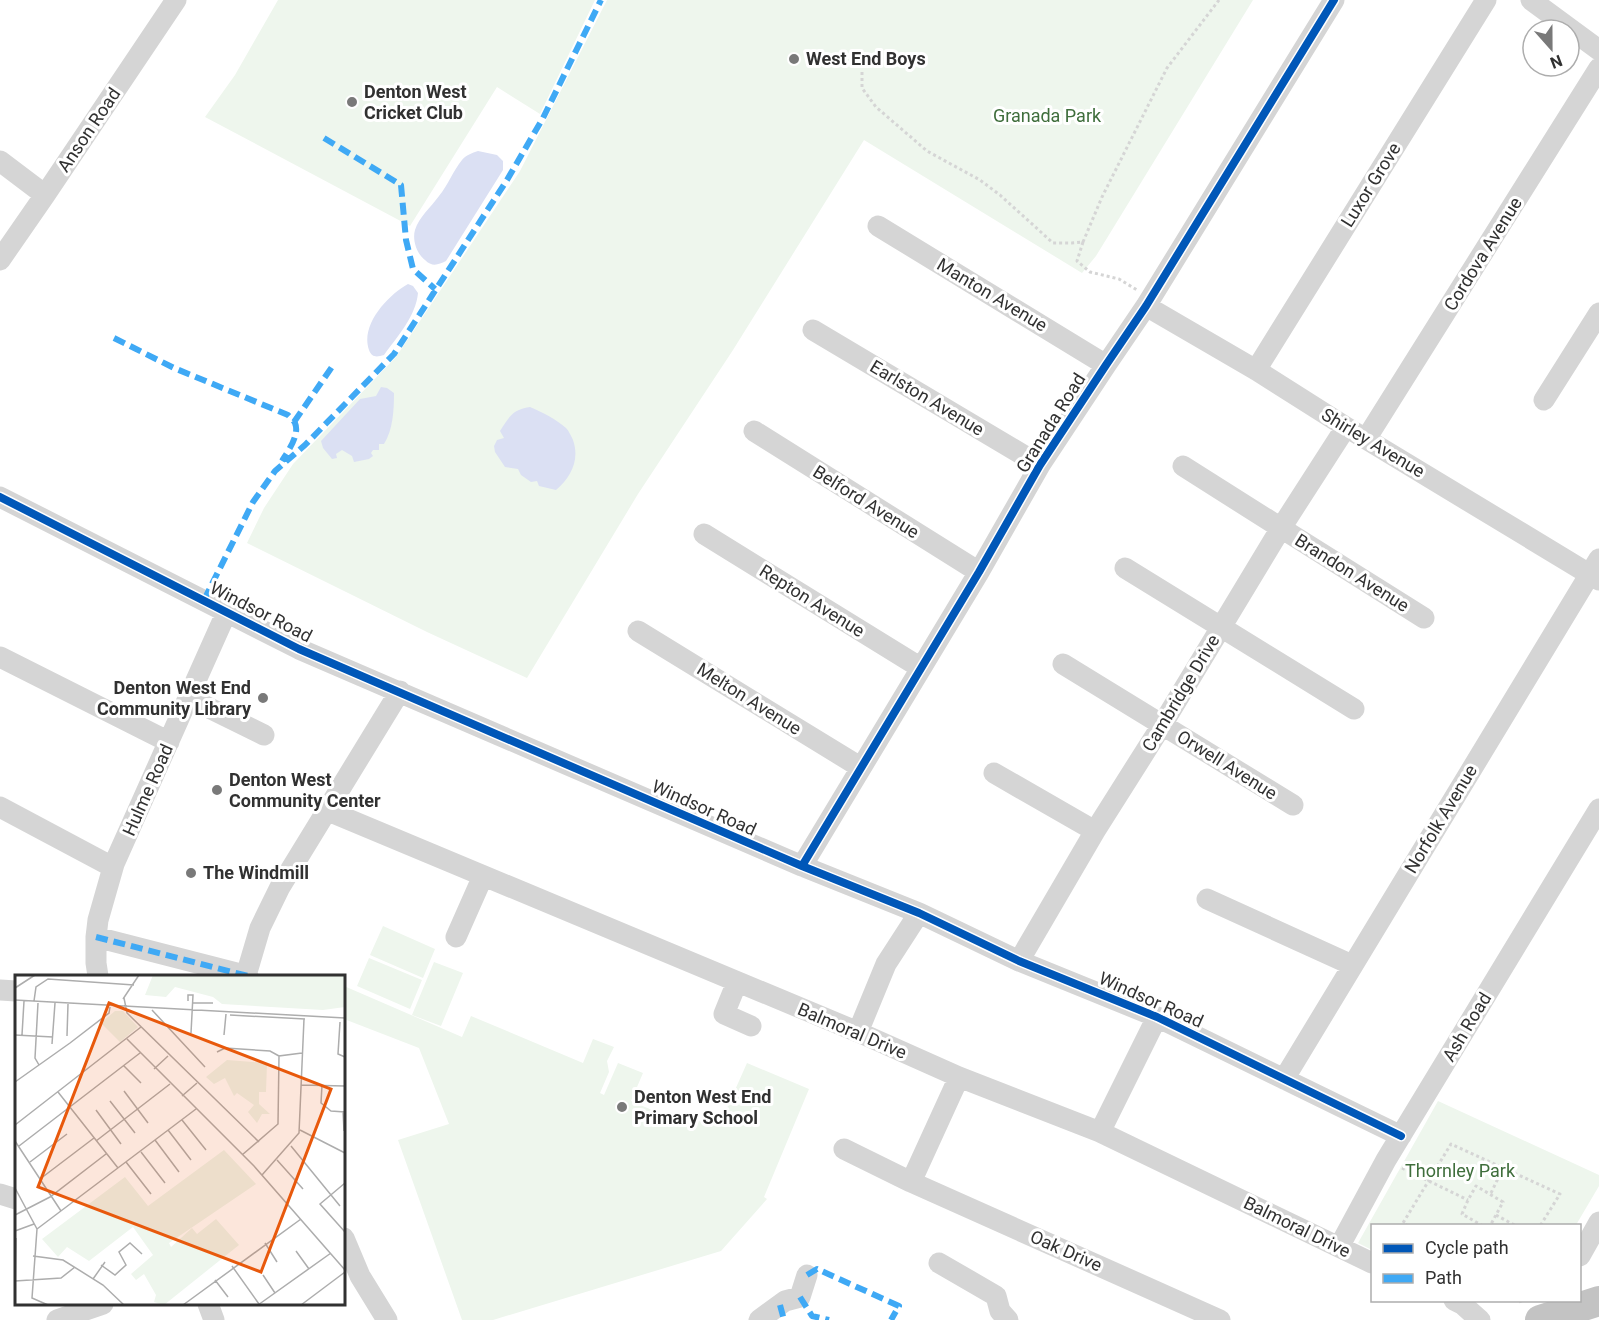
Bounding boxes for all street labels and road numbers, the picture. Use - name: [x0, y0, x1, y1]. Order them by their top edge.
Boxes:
- street label: Anson Road: [53, 84, 124, 176]
- street label: Luxor Grove: [1336, 139, 1405, 231]
- street label: Cordova Avenue: [1439, 193, 1526, 314]
- street label: Manton Avenue: [933, 253, 1051, 336]
- street label: Earlston Avenue: [867, 355, 988, 440]
- street label: Granada Road: [1012, 369, 1089, 476]
- street label: Shirley Avenue: [1318, 404, 1429, 482]
- street label: Belford Avenue: [809, 461, 923, 543]
- street label: Brandon Avenue: [1291, 529, 1413, 616]
- street label: Repton Avenue: [756, 560, 869, 641]
- street label: Windsor Road: [207, 577, 316, 646]
- street label: Cambridge Drive: [1137, 631, 1224, 755]
- street label: Melton Avenue: [693, 658, 805, 739]
- street label: Orwell Avenue: [1173, 726, 1281, 804]
- street label: Hulme Road: [118, 741, 177, 839]
- street label: Norfolk Avenue: [1400, 761, 1481, 877]
- street label: Windsor Road: [649, 775, 760, 840]
- street label: Windsor Road: [1096, 967, 1207, 1032]
- street label: Ash Road: [1438, 988, 1495, 1065]
- street label: Balmoral Drive: [795, 998, 910, 1063]
- street label: Balmoral Drive: [1240, 1192, 1354, 1261]
- street label: Oak Drive: [1027, 1225, 1105, 1276]

